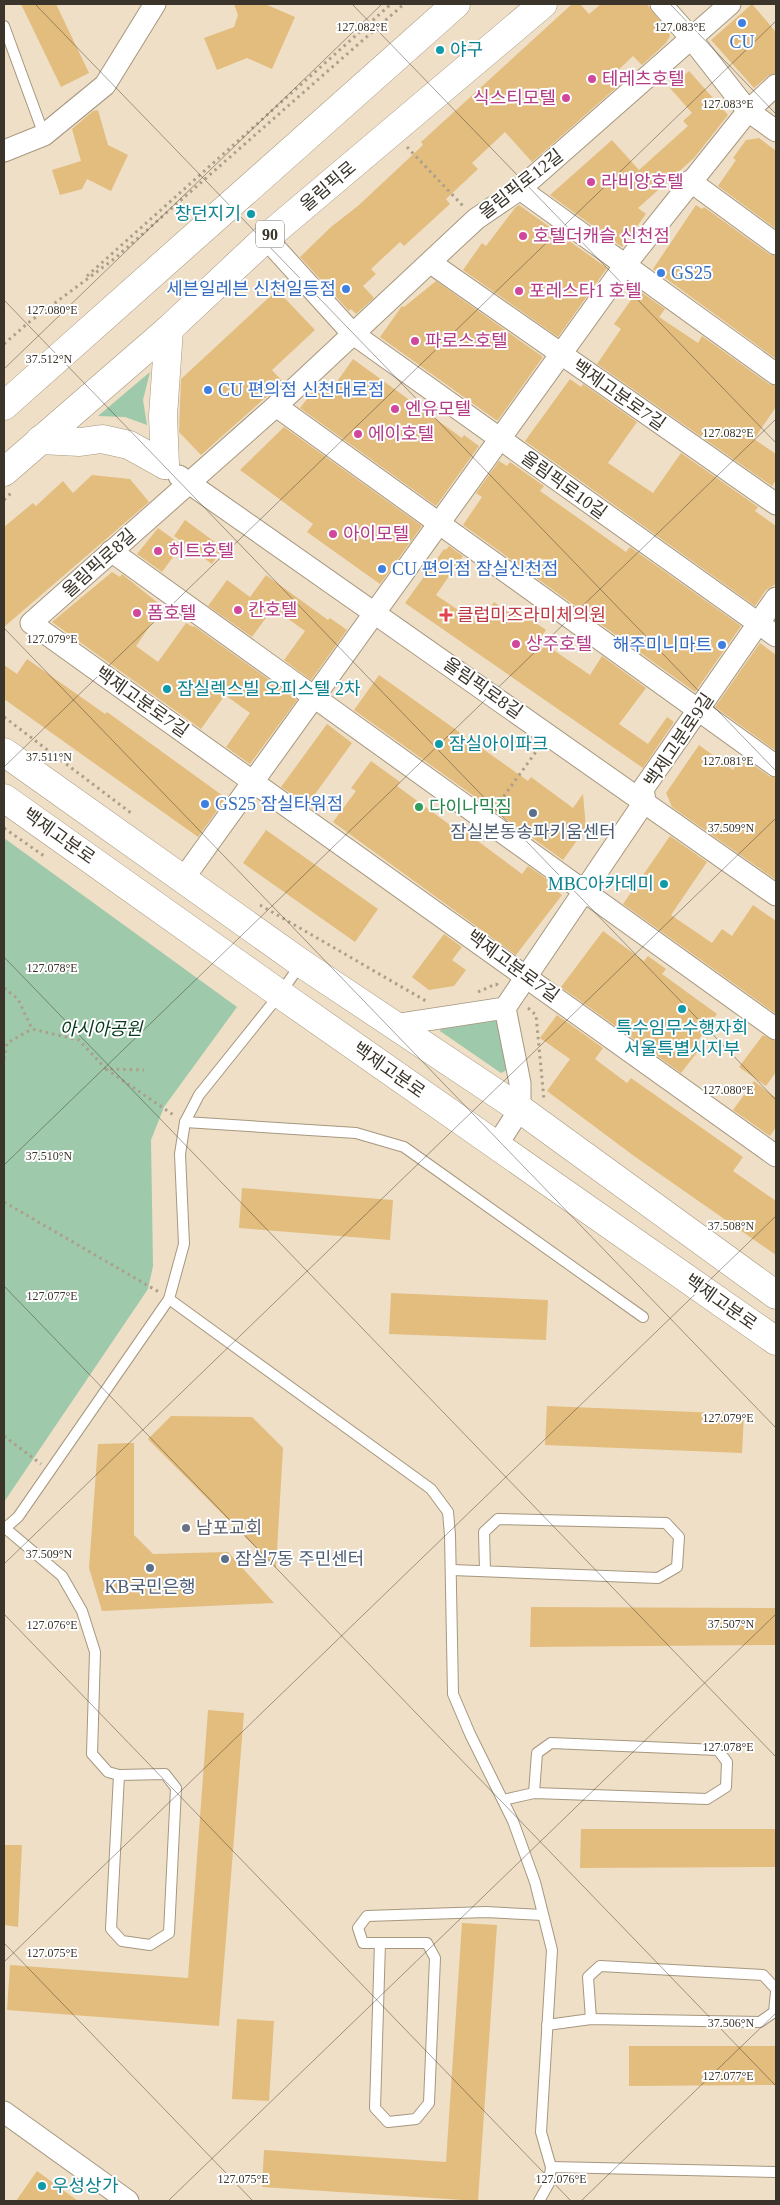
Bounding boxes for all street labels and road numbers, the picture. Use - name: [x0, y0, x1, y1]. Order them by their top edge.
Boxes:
- street label: 올림픽로12길: [475, 145, 567, 223]
- street label: 올림픽로: [296, 157, 360, 215]
- road number: 90: [256, 220, 284, 248]
- street label: 백제고분로7길: [569, 356, 669, 434]
- street label: 올림픽로10길: [517, 447, 611, 523]
- street label: 올림픽로8길: [58, 525, 140, 601]
- street label: 올림픽로8길: [440, 653, 526, 723]
- street label: 백제고분로7길: [92, 663, 192, 741]
- street label: 백제고분로9길: [640, 689, 718, 791]
- street label: 백제고분로: [19, 804, 99, 868]
- street label: 백제고분로7길: [463, 926, 563, 1006]
- street label: 백제고분로: [349, 1038, 429, 1102]
- street label: 백제고분로: [681, 1270, 761, 1334]

